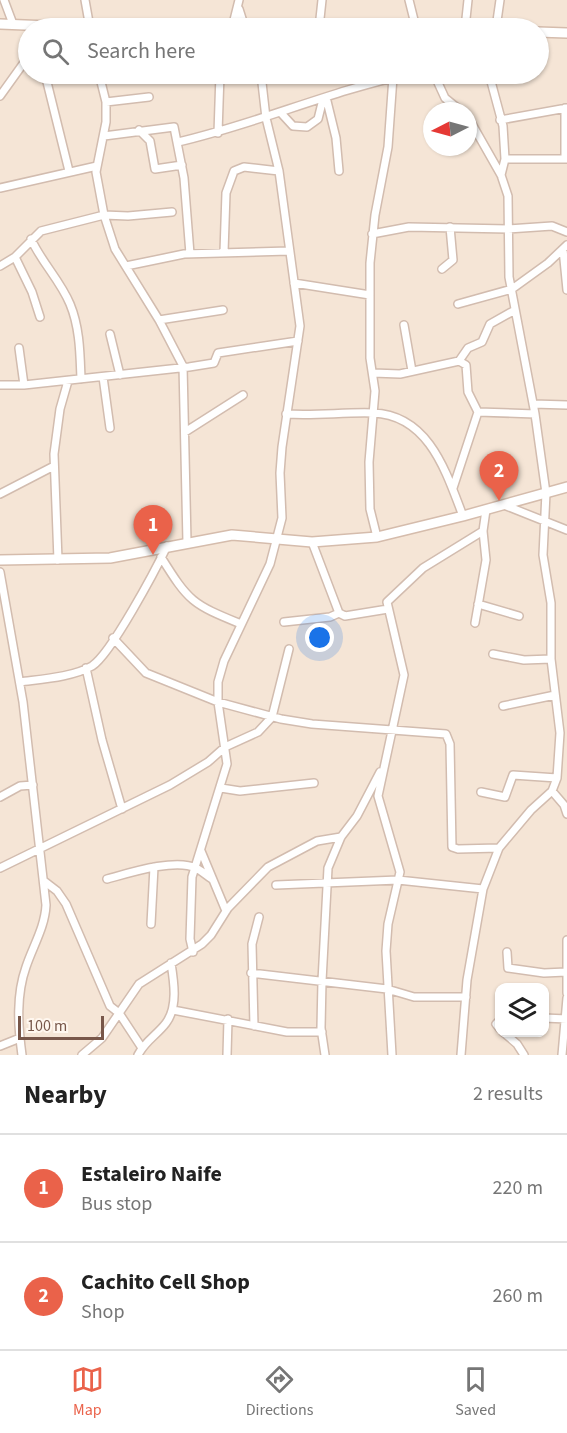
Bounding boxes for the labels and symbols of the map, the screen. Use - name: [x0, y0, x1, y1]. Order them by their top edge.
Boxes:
- north arrow: [423, 102, 477, 156]
- pin: 2: [480, 452, 518, 501]
- pin: 1: [134, 506, 172, 555]
- your location: [305, 623, 334, 652]
- scale bar: [18, 1013, 104, 1040]

